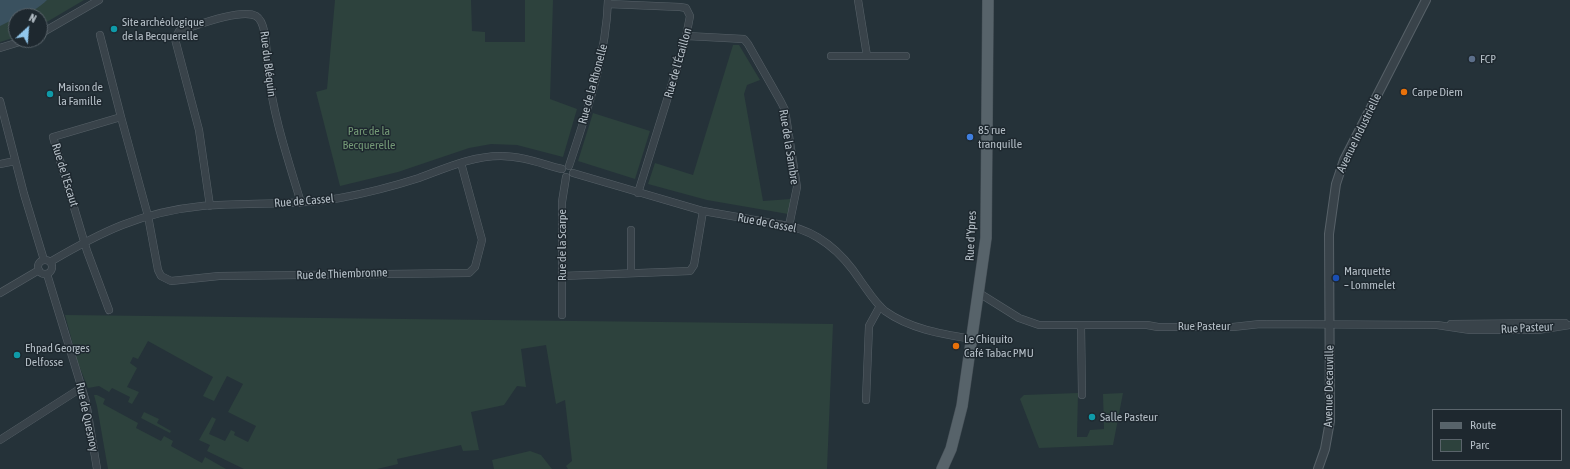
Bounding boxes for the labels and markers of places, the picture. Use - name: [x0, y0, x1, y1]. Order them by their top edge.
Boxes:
- place label: Site archéologique de la Becquerelle: [122, 15, 204, 43]
- marker: Site archéologique de la Becquerelle: [109, 24, 119, 34]
- place label: FCP: [1480, 52, 1496, 66]
- marker: FCP: [1467, 54, 1477, 64]
- place label: Maison de la Famille: [58, 80, 103, 108]
- place label: Carpe Diem: [1412, 85, 1463, 99]
- marker: Carpe Diem: [1399, 87, 1409, 97]
- marker: Maison de la Famille: [45, 89, 55, 99]
- place label: 85 rue tranquille: [978, 123, 1022, 151]
- marker: 85 rue tranquille: [965, 132, 975, 142]
- place label: Marquette – Lommelet: [1344, 264, 1395, 292]
- marker: Marquette – Lommelet: [1331, 273, 1341, 283]
- place label: Le Chiquito Café Tabac PMU: [964, 332, 1034, 360]
- place label: Ehpad Georges Delfosse: [25, 341, 90, 369]
- marker: Le Chiquito Café Tabac PMU: [951, 341, 961, 351]
- marker: Ehpad Georges Delfosse: [12, 350, 22, 360]
- place label: Salle Pasteur: [1100, 410, 1158, 424]
- marker: Salle Pasteur: [1087, 412, 1097, 422]

